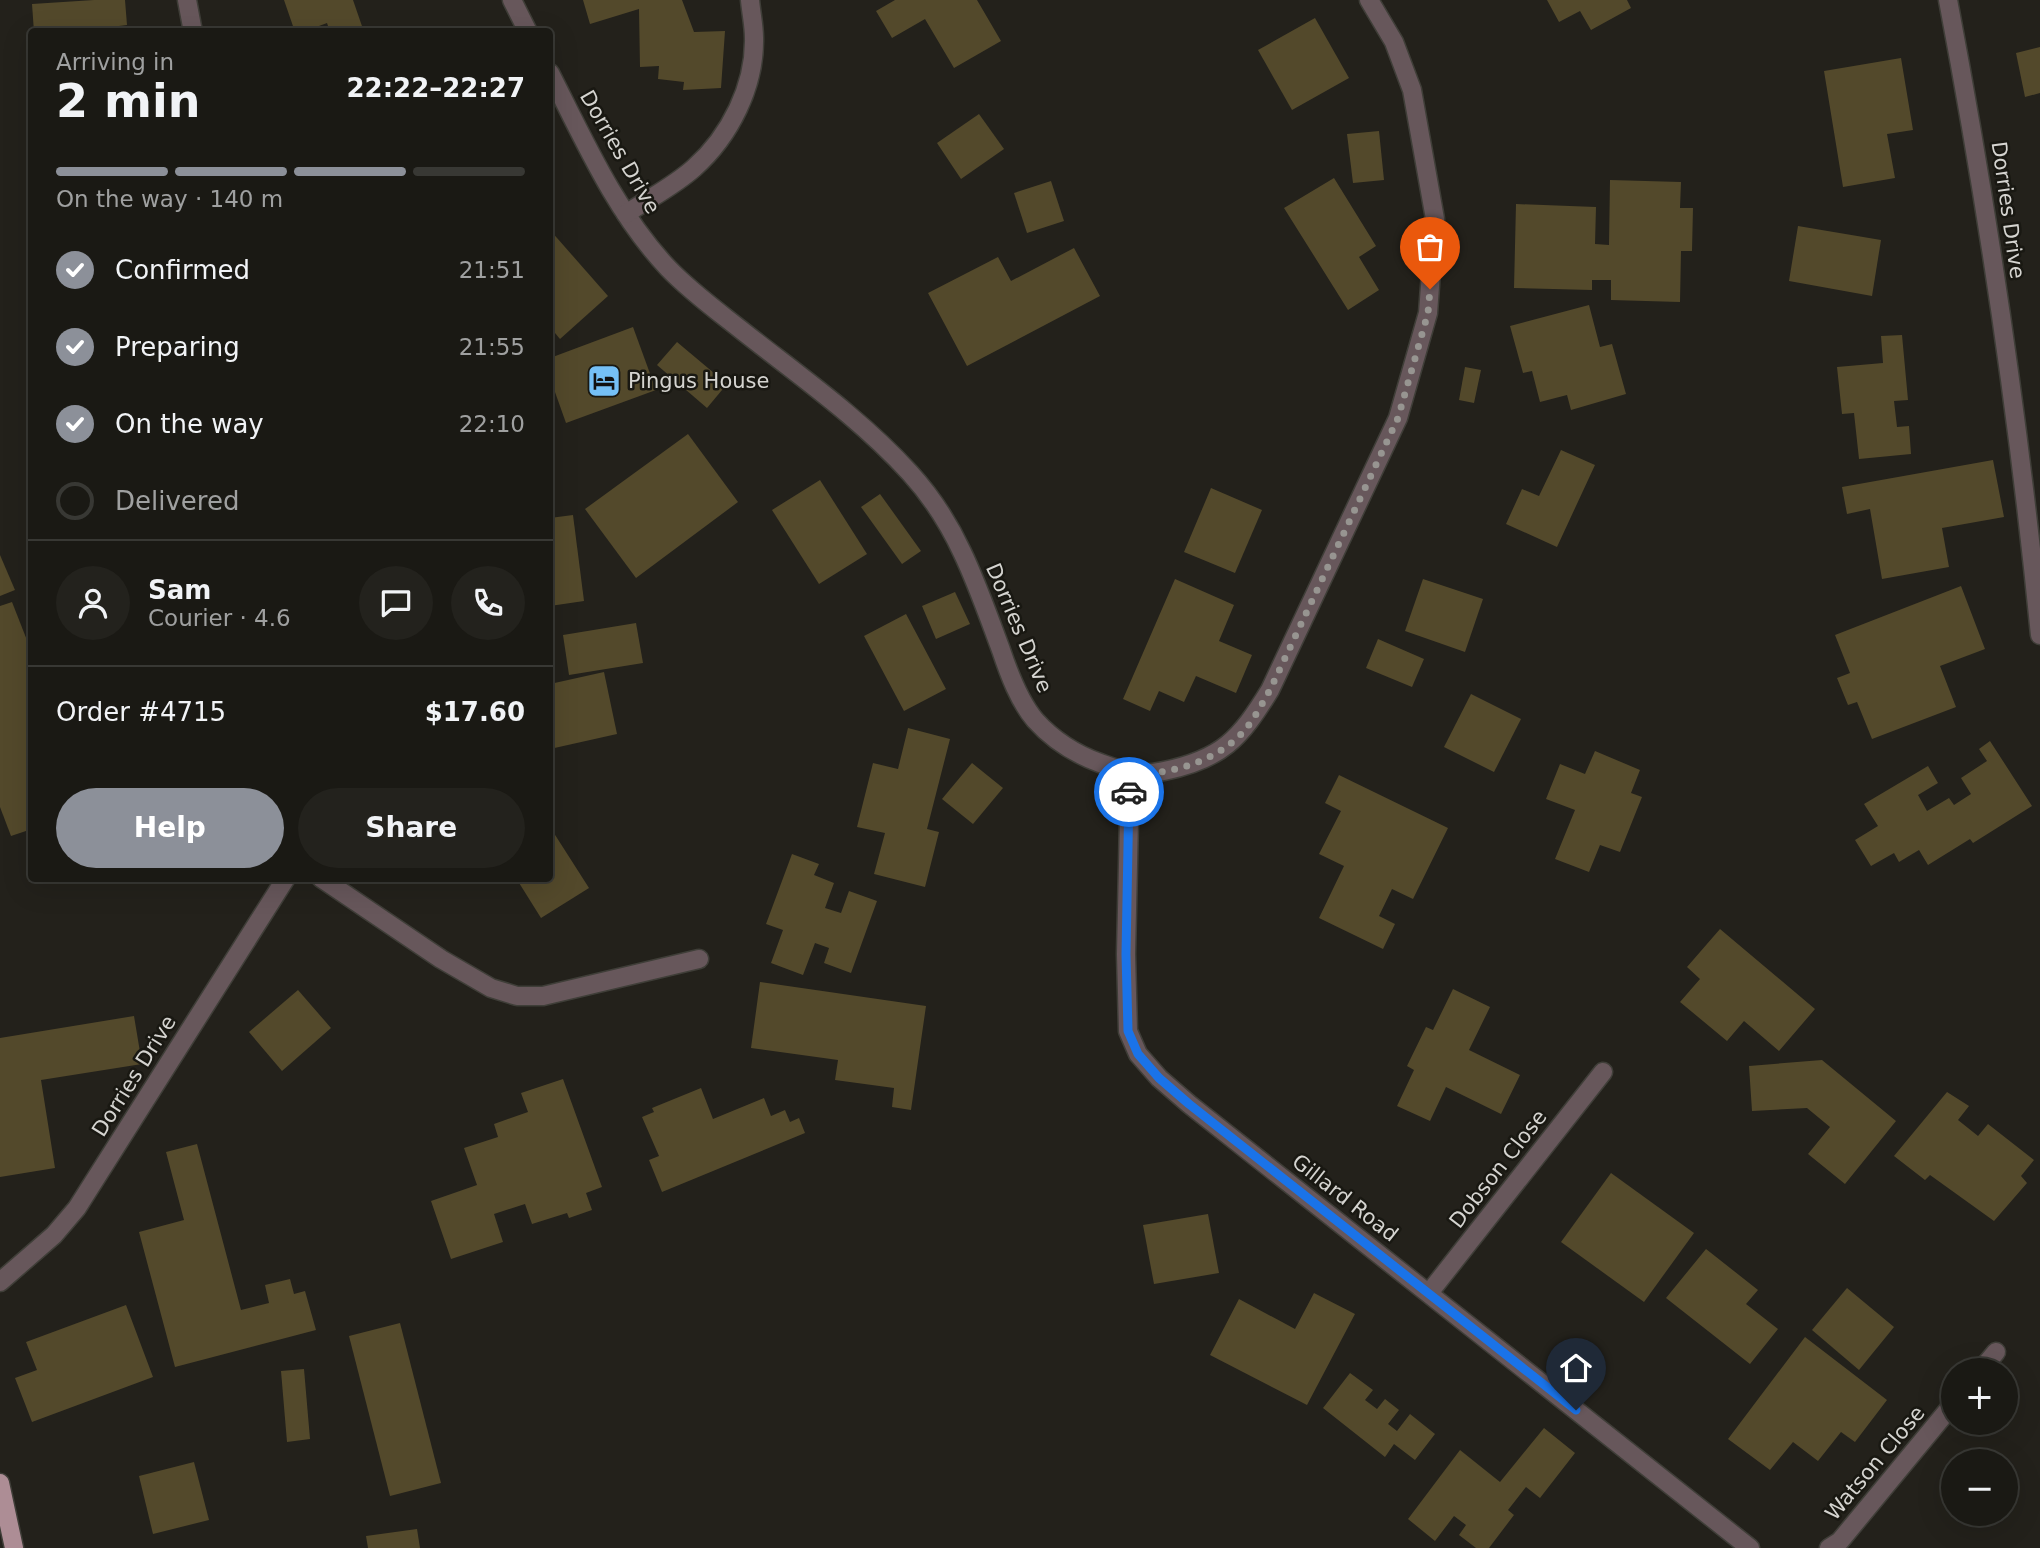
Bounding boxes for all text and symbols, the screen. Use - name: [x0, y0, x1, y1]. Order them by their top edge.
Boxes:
- text: Arriving in: [56, 49, 174, 75]
- text: 22:22–22:27: [346, 73, 525, 103]
- text: 2 min: [56, 74, 200, 128]
- street label: Dorries Drive: [575, 86, 665, 218]
- street label: Dorries Drive: [1986, 140, 2030, 280]
- text: On the way · 140 m: [56, 186, 283, 212]
- pin: [1400, 217, 1460, 289]
- icon: bag: [1411, 228, 1449, 266]
- icon: check: [56, 251, 94, 289]
- text: Confirmed: [115, 255, 250, 285]
- text: 21:51: [459, 257, 525, 283]
- icon: check: [56, 328, 94, 366]
- text: Preparing: [115, 332, 240, 362]
- text: 21:55: [459, 334, 525, 360]
- hotel icon: Pingus House: [585, 362, 623, 400]
- place label: Pingus House: [628, 369, 769, 393]
- icon: check: [56, 405, 94, 443]
- text: On the way: [115, 409, 264, 439]
- text: 22:10: [459, 411, 525, 437]
- text: Delivered: [115, 486, 239, 516]
- street label: Dorries Drive: [981, 560, 1057, 696]
- button: person: [56, 566, 130, 640]
- button: chat: [359, 566, 433, 640]
- button: phone: [451, 566, 525, 640]
- text: Sam: [148, 575, 211, 605]
- text: Courier · 4.6: [148, 605, 291, 631]
- text: Order #4715: [56, 697, 226, 727]
- text: $17.60: [425, 697, 525, 727]
- courier: [1094, 757, 1164, 827]
- icon: car: [1110, 773, 1148, 811]
- button: Help: [56, 788, 284, 868]
- button: Share: [298, 788, 525, 868]
- street label: Dorries Drive: [87, 1011, 181, 1141]
- street label: Dobson Close: [1444, 1105, 1552, 1233]
- street label: Gillard Road: [1287, 1149, 1403, 1247]
- pin: [1546, 1338, 1606, 1410]
- icon: home: [1557, 1349, 1595, 1387]
- map controls: [1941, 1358, 2018, 1526]
- button: +: [1941, 1358, 2018, 1435]
- street label: Watson Close: [1820, 1401, 1930, 1525]
- button: −: [1941, 1449, 2018, 1526]

